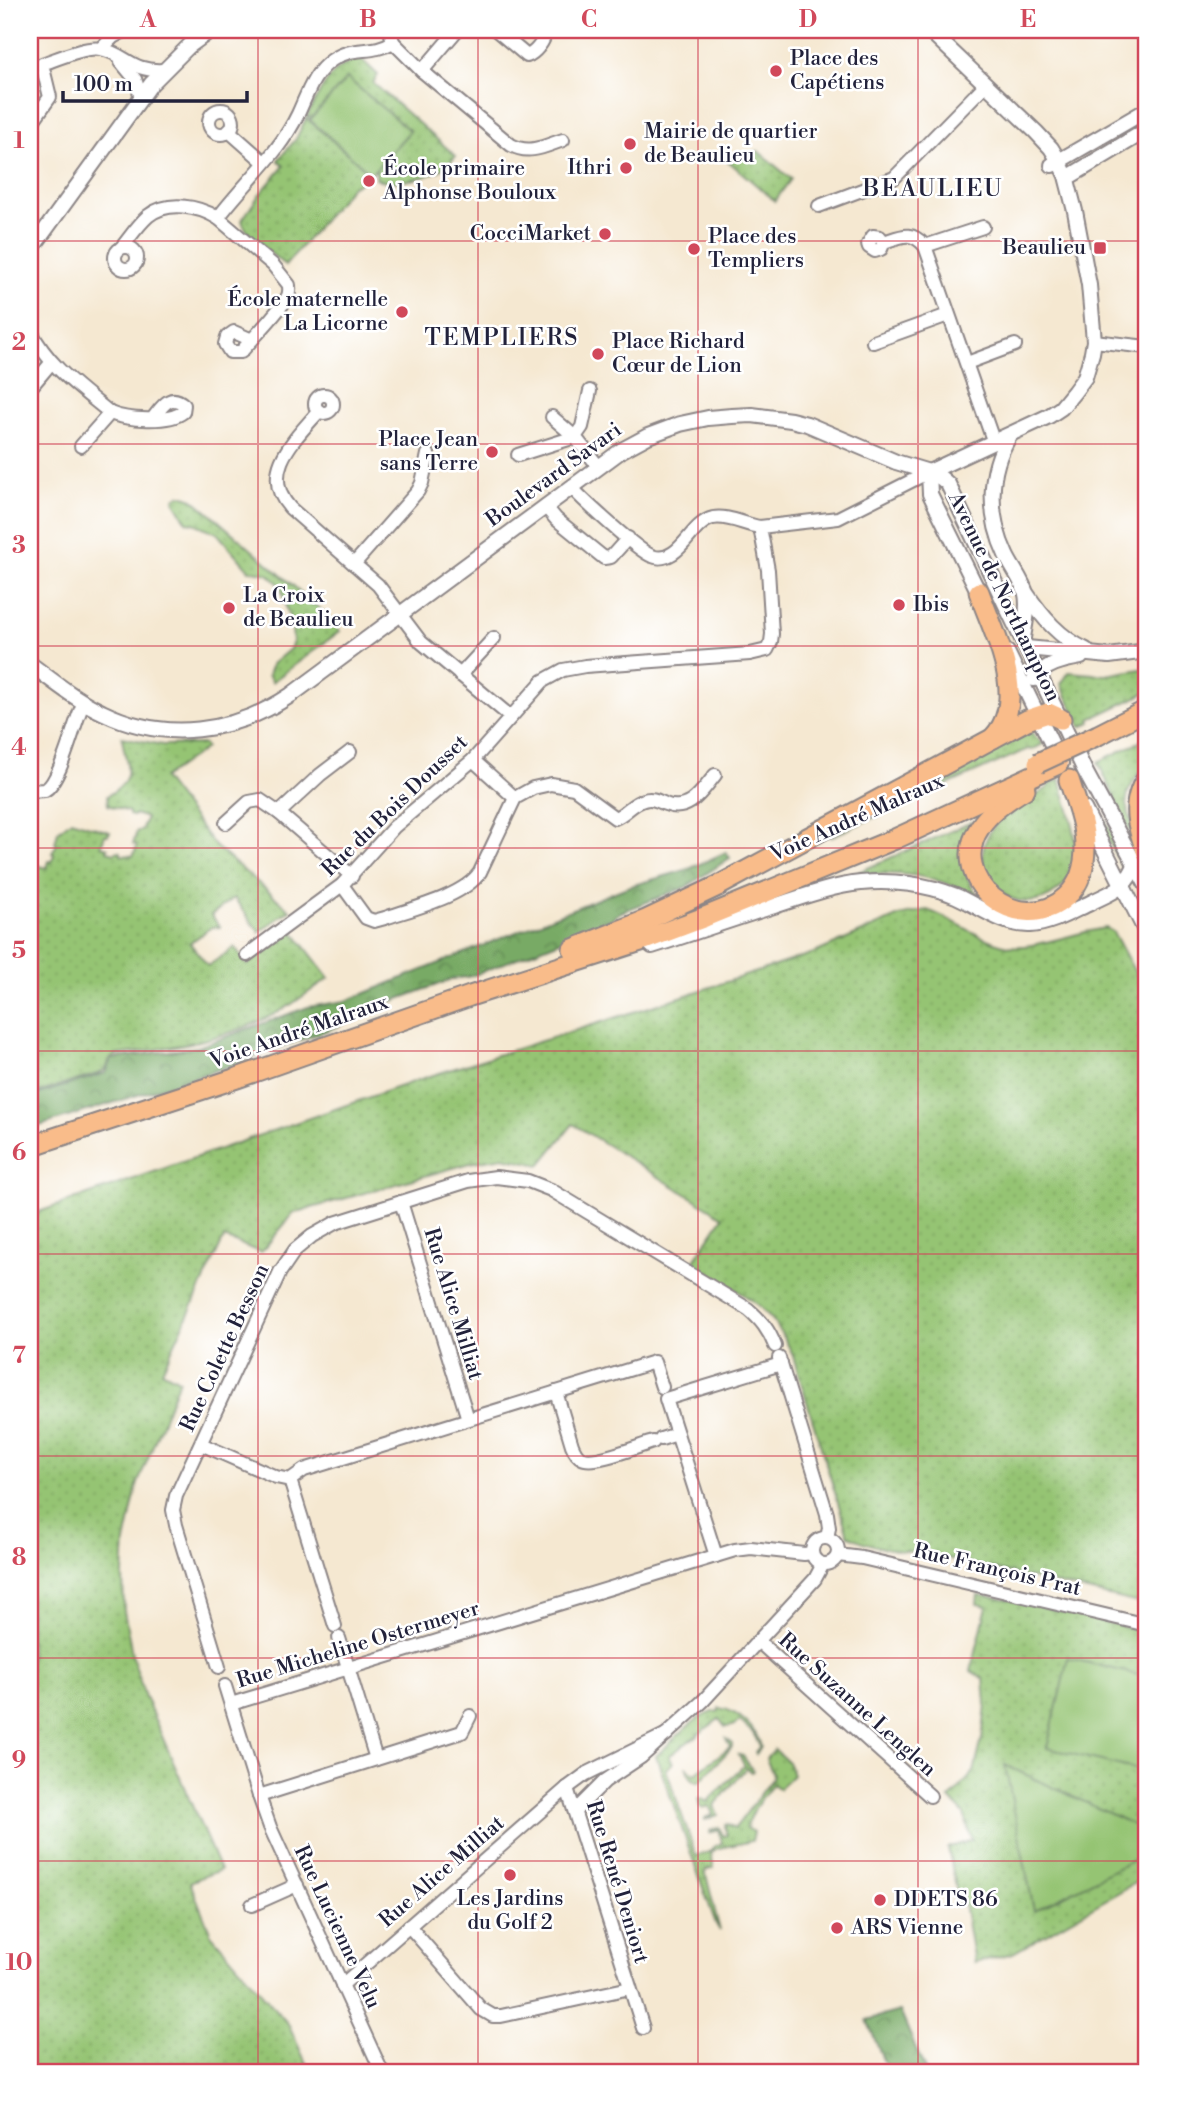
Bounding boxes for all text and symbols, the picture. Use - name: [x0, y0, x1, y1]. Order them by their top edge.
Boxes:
- text: A: [139, 6, 157, 34]
- text: B: [359, 6, 377, 34]
- text: C: [581, 6, 597, 34]
- text: D: [799, 6, 817, 34]
- text: E: [1020, 6, 1036, 34]
- place label: Place des Capétiens: [790, 46, 884, 96]
- scale bar: [63, 60, 247, 104]
- marker: Place des Capétiens: [768, 63, 784, 79]
- text: 100 m: [74, 72, 133, 98]
- place label: Mairie de quartier de Beaulieu: [644, 119, 818, 169]
- text: 1: [13, 127, 25, 155]
- marker: Mairie de quartier de Beaulieu: [622, 136, 638, 152]
- place label: École primaire Alphonse Bouloux: [382, 154, 556, 206]
- place label: Ithri: [567, 155, 612, 181]
- marker: Ithri: [618, 160, 634, 176]
- marker: École primaire Alphonse Bouloux: [361, 173, 377, 189]
- district label: BEAULIEU: [861, 174, 1004, 204]
- place label: CocciMarket: [470, 221, 592, 247]
- place label: Place des Templiers: [708, 224, 804, 274]
- marker: CocciMarket: [597, 226, 613, 242]
- place label: Beaulieu: [1001, 235, 1086, 261]
- marker: Beaulieu: [1092, 240, 1108, 256]
- marker: Place des Templiers: [686, 241, 702, 257]
- place label: École maternelle La Licorne: [227, 285, 388, 337]
- marker: École maternelle La Licorne: [394, 304, 410, 320]
- district label: TEMPLIERS: [424, 324, 580, 352]
- text: 2: [12, 329, 26, 357]
- place label: Place Richard Cœur de Lion: [612, 329, 745, 379]
- marker: Place Richard Cœur de Lion: [590, 346, 606, 362]
- street label: Boulevard Savari: [480, 417, 627, 534]
- place label: Place Jean sans Terre: [379, 427, 478, 477]
- marker: Place Jean sans Terre: [484, 444, 500, 460]
- street label: Avenue de Northampton: [941, 487, 1066, 706]
- text: 3: [12, 532, 26, 560]
- place label: La Croix de Beaulieu: [243, 583, 354, 633]
- place label: Ibis: [913, 592, 949, 618]
- marker: Ibis: [891, 597, 907, 613]
- marker: La Croix de Beaulieu: [221, 600, 237, 616]
- street label: Rue du Bois Dousset: [316, 729, 474, 882]
- text: 4: [11, 734, 27, 762]
- street label: Voie André Malraux: [765, 768, 948, 868]
- text: 5: [12, 937, 26, 965]
- street label: Voie André Malraux: [205, 989, 392, 1075]
- text: 6: [12, 1139, 26, 1167]
- street label: Rue Alice Milliat: [418, 1225, 489, 1384]
- street label: Rue Colette Besson: [175, 1260, 275, 1436]
- text: 7: [12, 1342, 26, 1370]
- street label: Rue François Prat: [911, 1538, 1084, 1602]
- text: 8: [12, 1544, 26, 1572]
- street label: Rue Micheline Ostermeyer: [233, 1596, 483, 1694]
- street label: Rue Suzanne Lenglen: [773, 1627, 942, 1783]
- text: 9: [12, 1747, 26, 1775]
- street label: Rue René Deniort: [580, 1797, 654, 1967]
- street label: Rue Alice Milliat: [374, 1810, 510, 1933]
- street label: Rue Lucienne Velu: [288, 1841, 386, 2013]
- marker: Les Jardins du Golf 2: [502, 1867, 518, 1883]
- place label: Les Jardins du Golf 2: [456, 1886, 564, 1936]
- place label: DDETS 86: [894, 1887, 998, 1913]
- marker: DDETS 86: [872, 1892, 888, 1908]
- place label: ARS Vienne: [850, 1915, 963, 1941]
- marker: ARS Vienne: [829, 1920, 845, 1936]
- text: 10: [5, 1949, 33, 1977]

